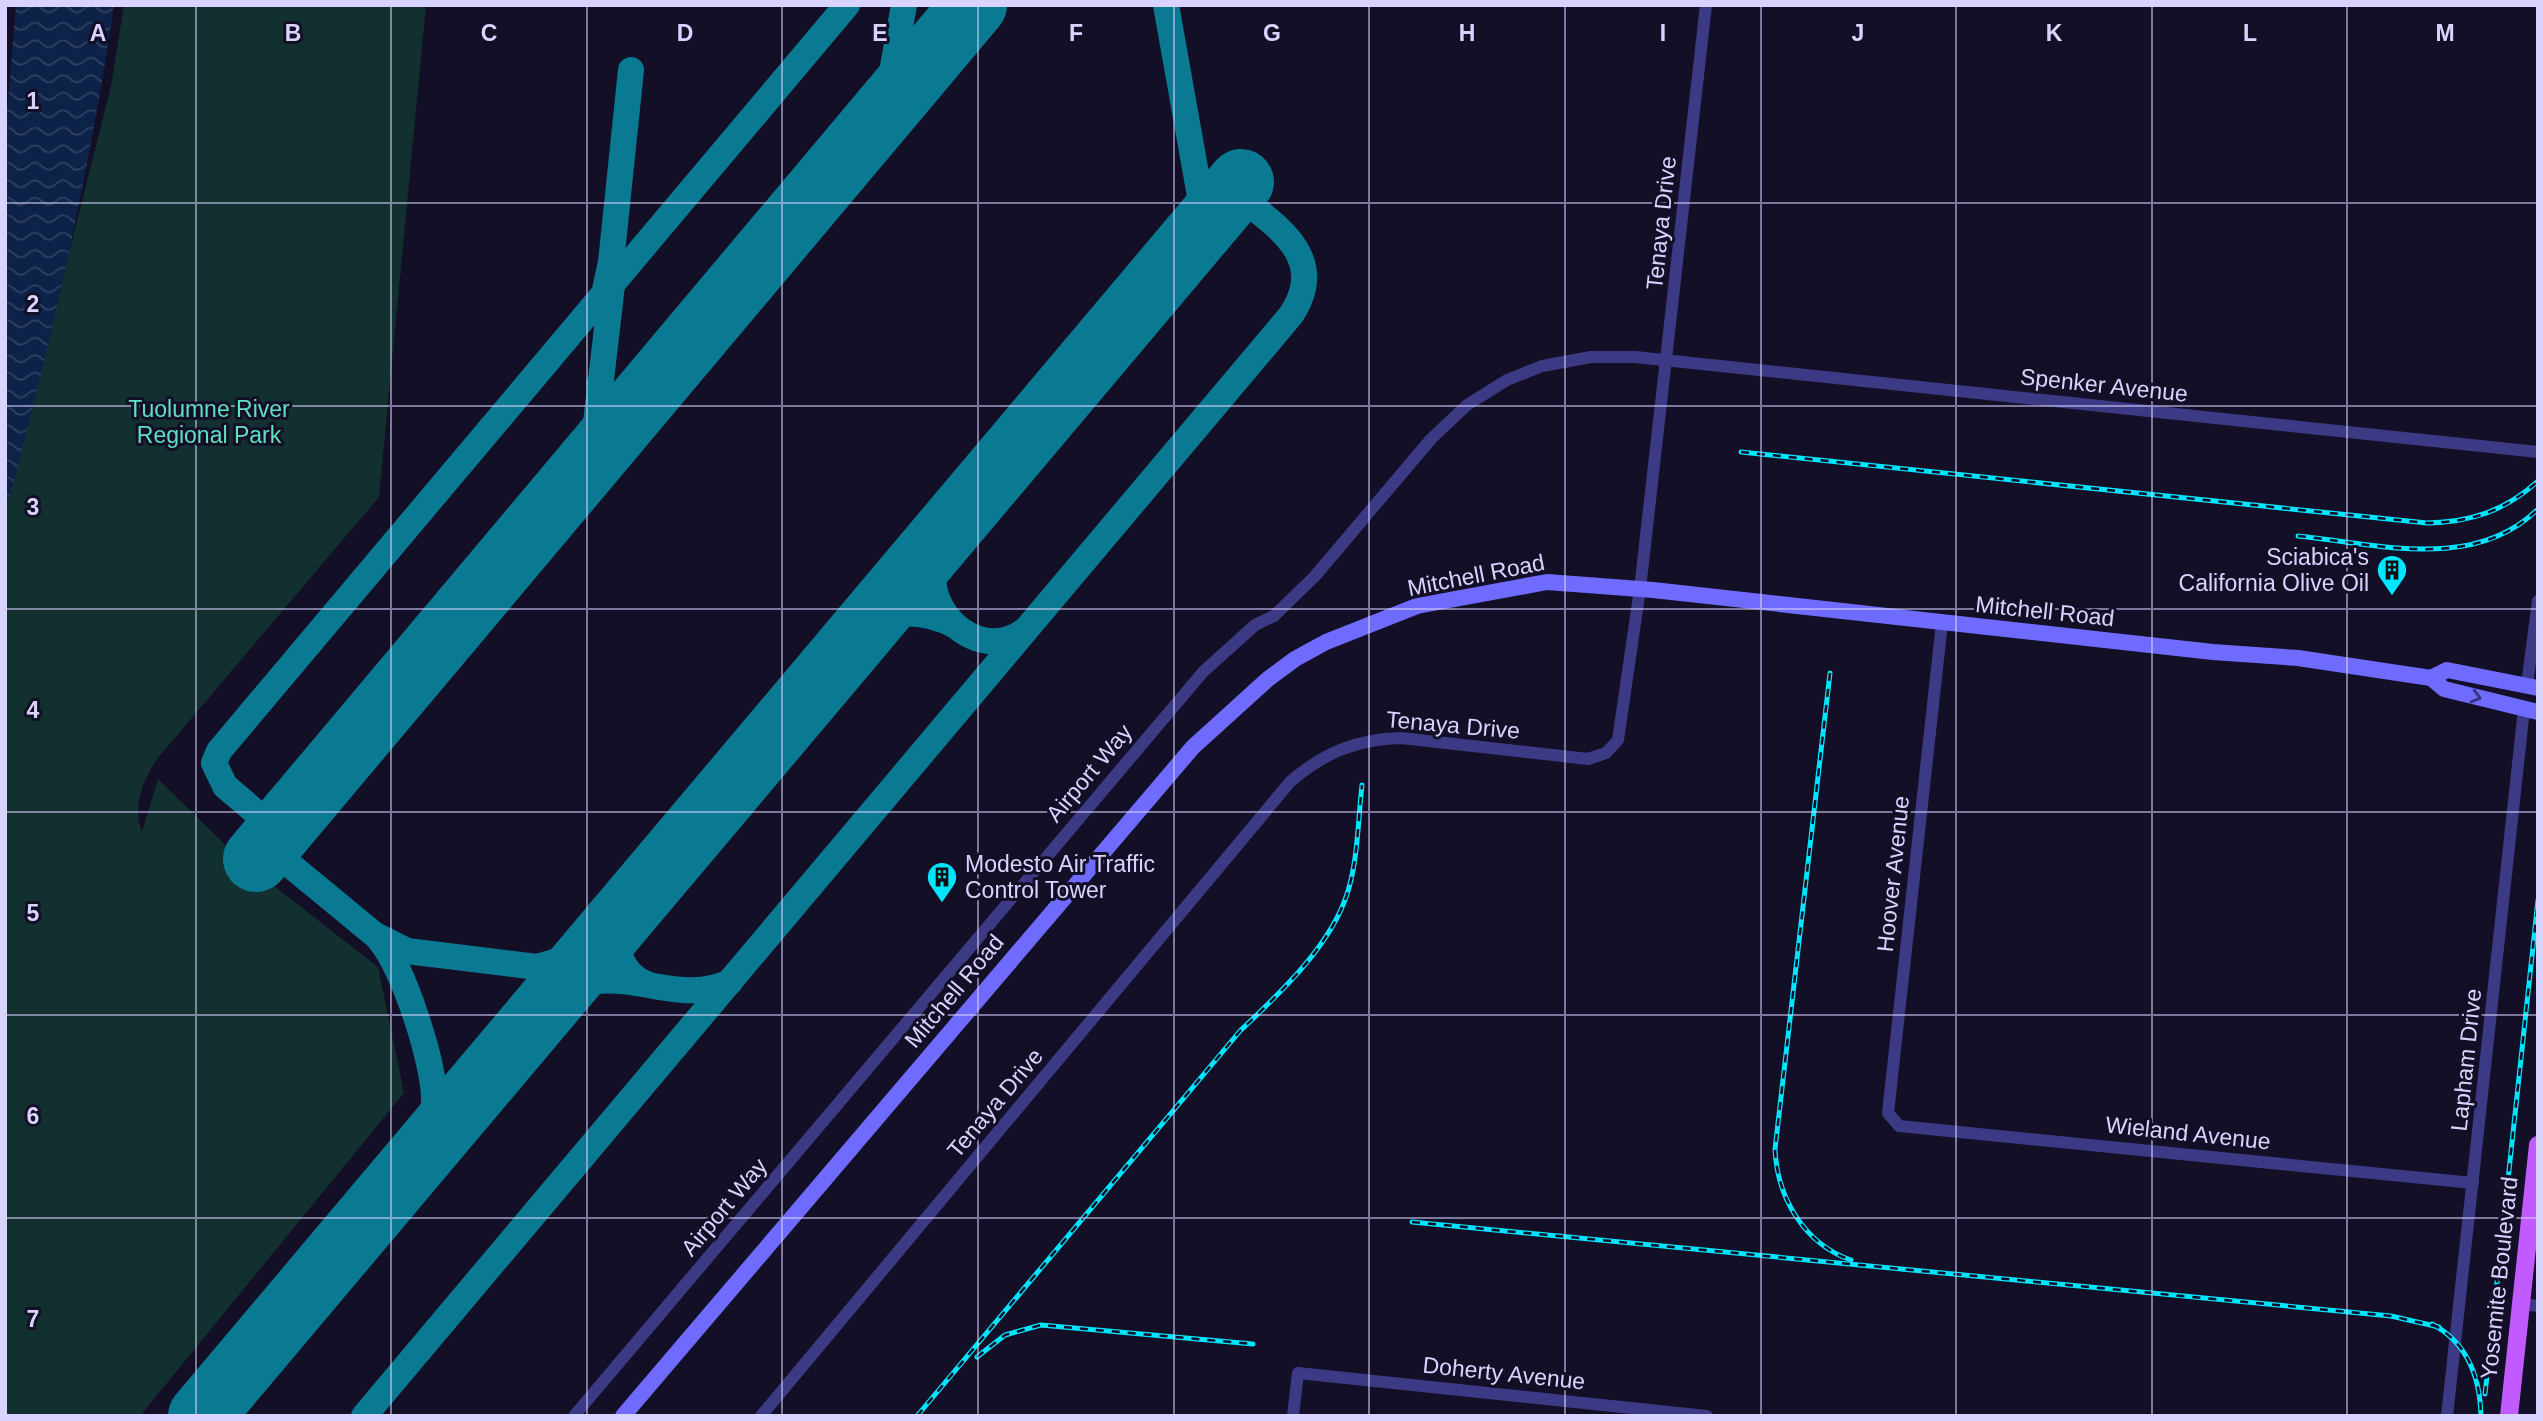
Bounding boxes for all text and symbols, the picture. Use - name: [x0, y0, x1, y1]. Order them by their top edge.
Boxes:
- text: A: [90, 20, 106, 46]
- text: B: [285, 20, 301, 46]
- text: C: [481, 20, 497, 46]
- text: D: [677, 20, 693, 46]
- text: E: [872, 20, 888, 46]
- text: F: [1069, 20, 1083, 46]
- text: G: [1263, 20, 1281, 46]
- text: H: [1459, 20, 1475, 46]
- text: I: [1660, 20, 1666, 46]
- text: J: [1852, 20, 1864, 46]
- text: K: [2046, 20, 2063, 46]
- text: L: [2243, 20, 2257, 46]
- text: M: [2435, 20, 2455, 46]
- text: 1: [27, 88, 40, 114]
- street label: Tenaya Drive: [1641, 155, 1681, 291]
- text: 2: [27, 291, 39, 317]
- street label: Spenker Avenue: [2019, 363, 2189, 407]
- park label: Tuolumne River Regional Park: [128, 396, 290, 448]
- text: 3: [27, 494, 39, 520]
- place label: Sciabica's California Olive Oil: [2179, 544, 2369, 596]
- street label: Mitchell Road: [1405, 549, 1547, 601]
- building icon: Sciabica's California Olive Oil: [2375, 553, 2409, 597]
- street label: Mitchell Road: [1974, 591, 2116, 631]
- one-way arrow: [2470, 689, 2482, 703]
- text: 4: [27, 697, 40, 723]
- street label: Tenaya Drive: [1385, 706, 1521, 744]
- street label: Airport Way: [1041, 719, 1138, 827]
- street label: Hoover Avenue: [1872, 795, 1914, 953]
- place label: Modesto Air Traffic Control Tower: [965, 851, 1155, 903]
- building icon: Modesto Air Traffic Control Tower: [925, 860, 959, 904]
- text: 5: [27, 900, 40, 926]
- street label: Mitchell Road: [899, 929, 1009, 1053]
- street label: Lapham Drive: [2446, 987, 2486, 1133]
- street label: Tenaya Drive: [942, 1043, 1048, 1163]
- text: 6: [27, 1103, 39, 1129]
- street label: Wieland Avenue: [2104, 1111, 2272, 1155]
- street label: Airport Way: [676, 1153, 773, 1261]
- street label: Yosemite Boulevard: [2475, 1175, 2523, 1381]
- text: 7: [27, 1306, 39, 1332]
- street label: Doherty Avenue: [1421, 1352, 1587, 1394]

